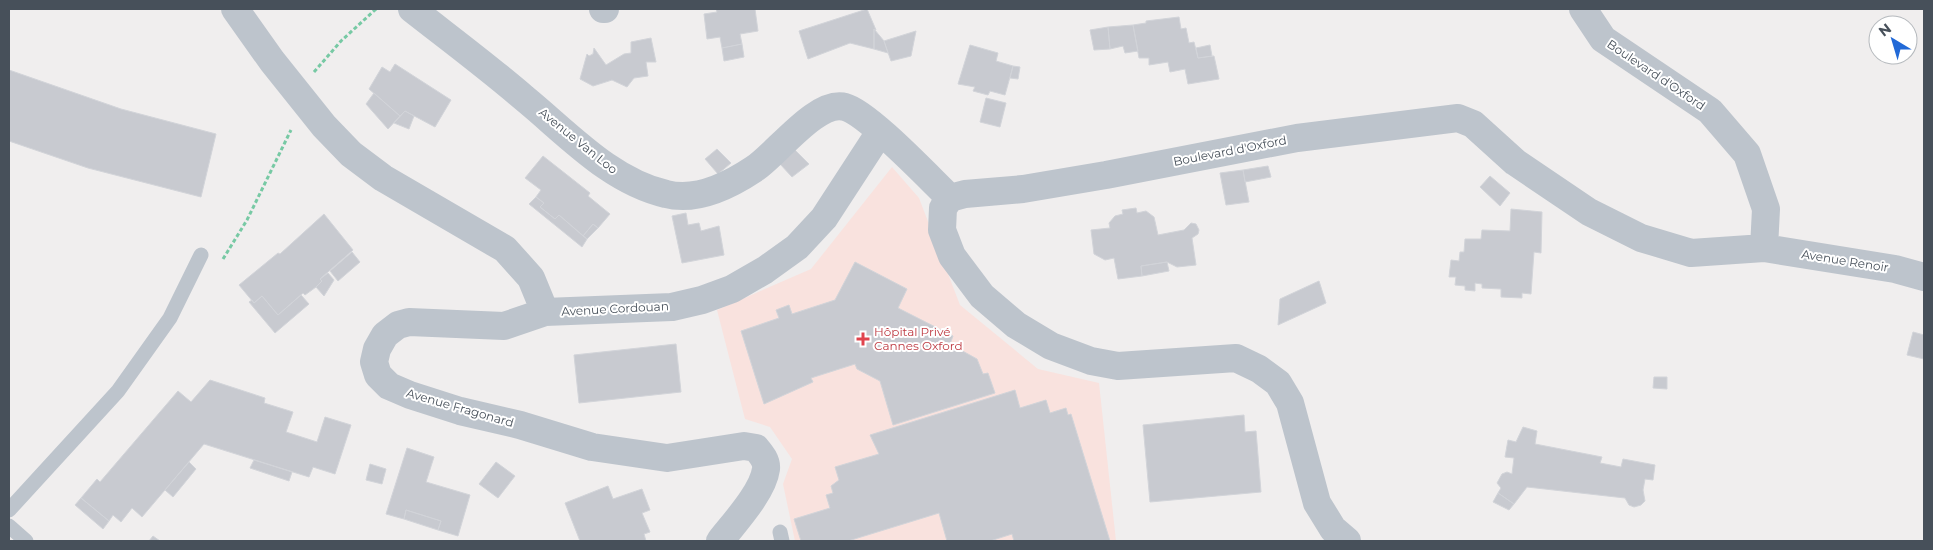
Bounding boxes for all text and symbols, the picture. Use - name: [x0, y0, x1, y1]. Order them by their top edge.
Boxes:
- north arrow: [1868, 15, 1918, 65]
- text: N: [1875, 19, 1895, 40]
- street label: Boulevard d'Oxford: [1604, 36, 1708, 113]
- street label: Avenue Van Loo: [536, 104, 621, 177]
- street label: Boulevard d'Oxford: [1172, 132, 1288, 169]
- street label: Avenue Renoir: [1800, 246, 1890, 275]
- street label: Avenue Cordouan: [561, 298, 669, 319]
- place label: Hôpital Privé Cannes Oxford: [874, 324, 963, 353]
- marker: Hôpital Privé Cannes Oxford: [856, 332, 870, 346]
- street label: Avenue Fragonard: [405, 385, 516, 430]

